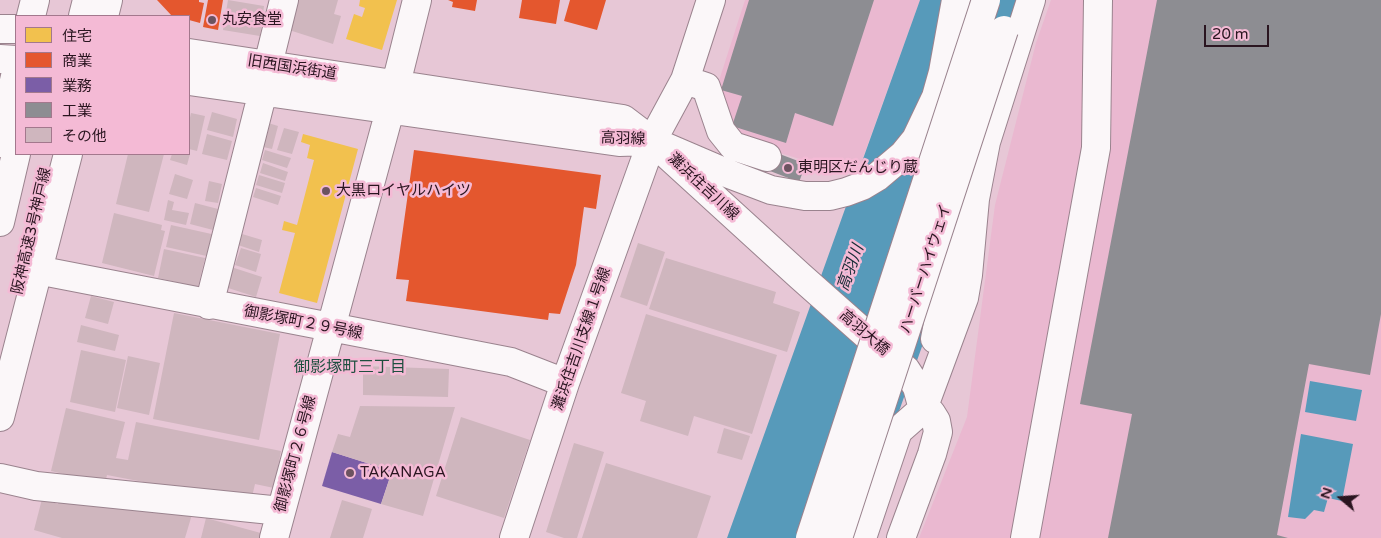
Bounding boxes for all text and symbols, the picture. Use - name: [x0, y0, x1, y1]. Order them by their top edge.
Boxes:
- place label: 丸安食堂: [222, 11, 282, 29]
- marker: 丸安食堂: [206, 14, 218, 26]
- legend: [15, 15, 190, 155]
- scale bar: [1206, 15, 1271, 47]
- text: 20 m: [1212, 25, 1249, 43]
- text: 住宅: [62, 27, 92, 45]
- text: 商業: [62, 52, 92, 70]
- street label: 旧西国浜街道: [246, 52, 338, 84]
- text: 業務: [62, 77, 92, 95]
- text: 工業: [62, 102, 92, 120]
- text: その他: [62, 127, 107, 145]
- street label: 高羽線: [600, 129, 646, 149]
- street label: 灘浜住吉川線: [664, 150, 742, 224]
- place label: 東明区だんじり蔵: [798, 159, 918, 177]
- marker: 東明区だんじり蔵: [782, 162, 794, 174]
- street label: 阪神高速3号神戸線: [9, 166, 55, 296]
- place label: 大黒ロイヤルハイツ: [336, 182, 471, 200]
- marker: 大黒ロイヤルハイツ: [320, 185, 332, 197]
- street label: ハーバーハイウェイ: [897, 202, 955, 336]
- water label: 高羽川: [834, 242, 868, 294]
- street label: 灘浜住吉川支線１号線: [549, 265, 615, 413]
- street label: 御影塚町２９号線: [242, 303, 364, 343]
- street label: 高羽大橋: [835, 307, 893, 359]
- district label: 御影塚町三丁目: [294, 358, 406, 378]
- street label: 御影塚町２６号線: [272, 394, 320, 514]
- place label: TAKANAGA: [360, 464, 446, 482]
- marker: TAKANAGA: [344, 467, 356, 479]
- north arrow: [1316, 473, 1366, 523]
- text: N: [1316, 485, 1336, 501]

